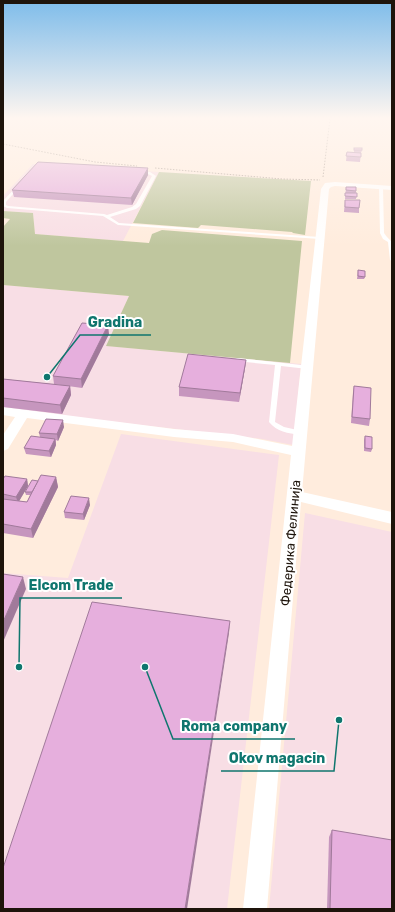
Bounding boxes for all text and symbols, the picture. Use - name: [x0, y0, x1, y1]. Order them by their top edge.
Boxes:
- callout: Gradina: [80, 309, 151, 335]
- text: Gradina: [88, 314, 142, 331]
- street label: Федерика Фелинија: [278, 479, 303, 607]
- callout: Elcom Trade: [20, 572, 122, 598]
- text: Elcom Trade: [29, 577, 114, 594]
- callout: Roma company: [173, 713, 295, 739]
- text: Roma company: [181, 718, 288, 735]
- callout: Okov magacin: [221, 745, 334, 771]
- text: Okov magacin: [229, 750, 325, 767]

